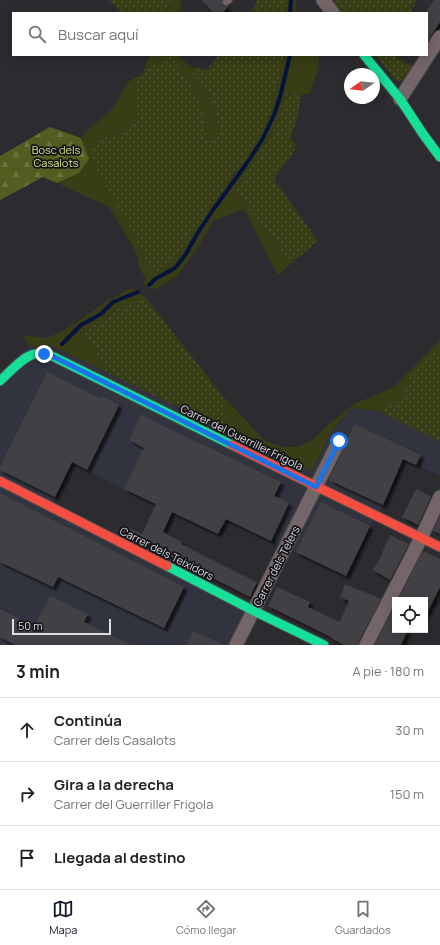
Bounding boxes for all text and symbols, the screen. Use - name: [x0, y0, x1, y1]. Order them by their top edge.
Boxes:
- search box: [12, 12, 428, 56]
- icon: search: [26, 23, 48, 45]
- text: Buscar aquí: [58, 24, 139, 45]
- north arrow: [344, 68, 380, 104]
- park label: Bosc dels Casalots: [32, 142, 80, 170]
- route end: [35, 345, 53, 363]
- street label: Carrer del Guerriller Frigola: [178, 401, 306, 473]
- route start: [330, 432, 348, 450]
- street label: Carrer dels Teixidors: [117, 523, 217, 583]
- street label: Carrer dels Telers: [249, 523, 303, 609]
- map controls: [392, 597, 428, 633]
- button: locate: [392, 597, 428, 633]
- scale bar: [12, 617, 111, 636]
- text: 50 m: [18, 618, 43, 633]
- text: 3 min: [16, 660, 60, 683]
- text: A pie · 180 m: [353, 662, 424, 680]
- text: Continúa: [54, 710, 122, 731]
- icon: ahead: [16, 719, 38, 741]
- text: 30 m: [395, 721, 424, 739]
- text: Carrer dels Casalots: [54, 731, 176, 749]
- text: Gira a la derecha: [54, 774, 174, 795]
- icon: right: [16, 783, 38, 805]
- text: 150 m: [390, 785, 424, 803]
- text: Carrer del Guerriller Frigola: [54, 795, 213, 813]
- icon: arrive: [16, 847, 38, 869]
- text: Llegada al destino: [54, 847, 186, 868]
- tab: Mapa: [49, 898, 77, 937]
- tab: Cómo llegar: [176, 898, 236, 937]
- tab: Guardados: [335, 898, 391, 937]

